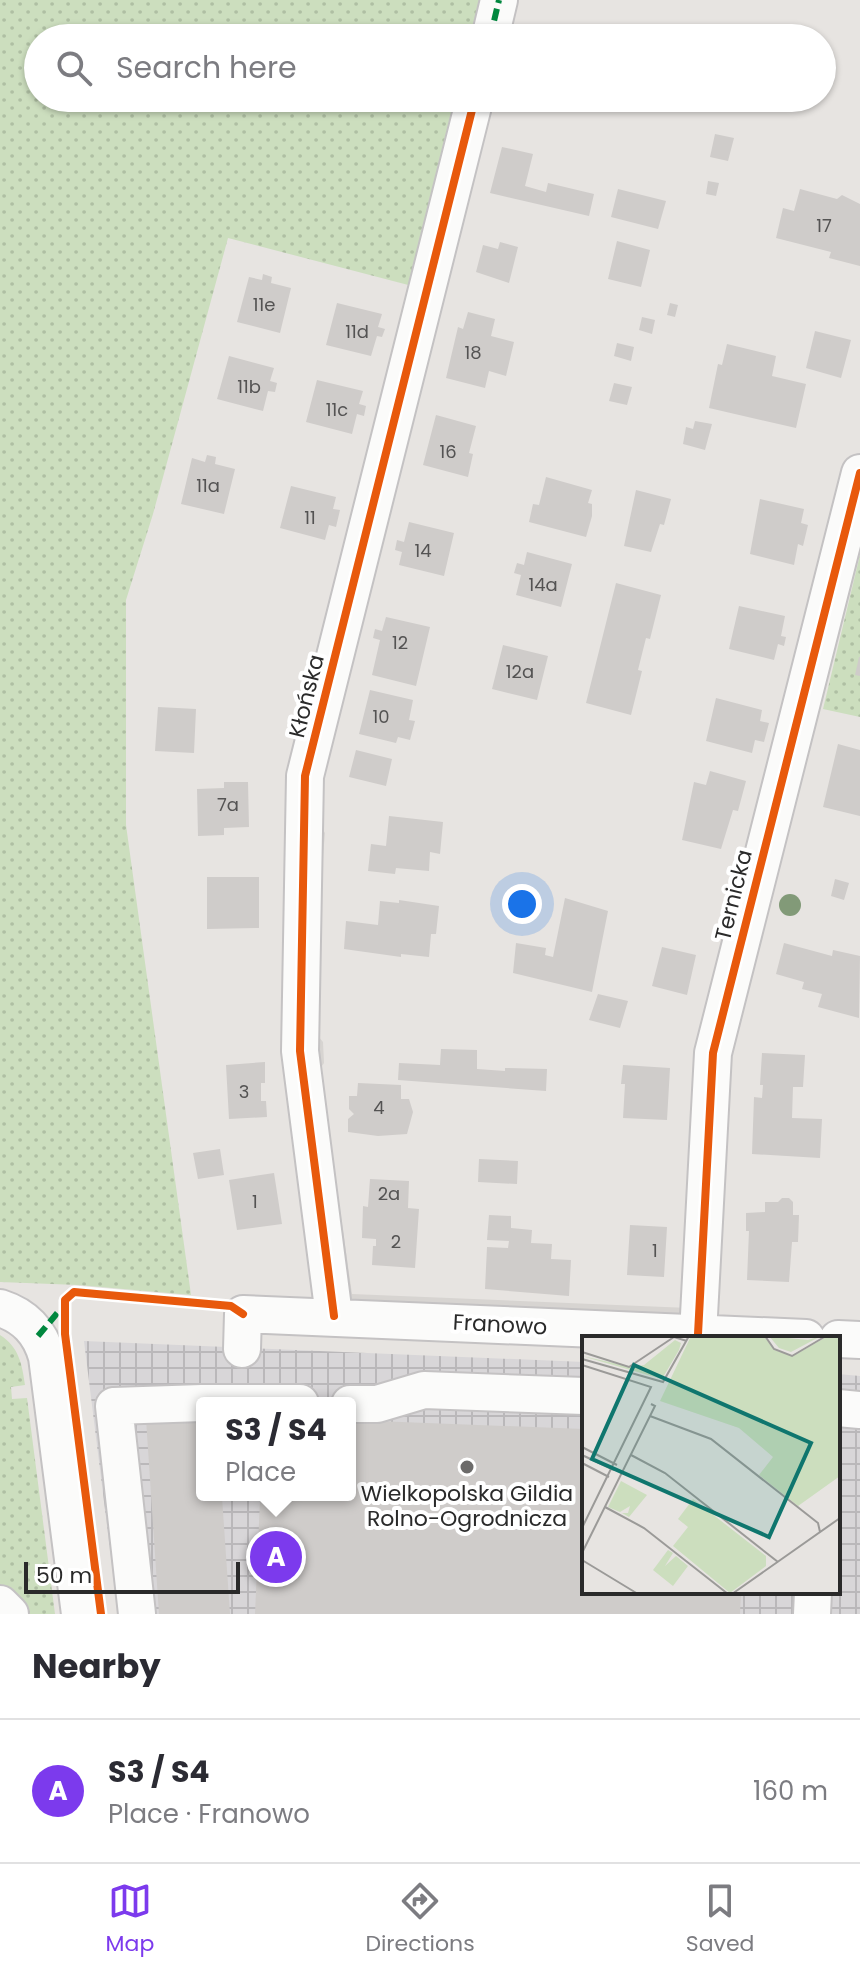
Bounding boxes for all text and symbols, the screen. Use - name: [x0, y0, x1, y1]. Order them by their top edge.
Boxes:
- search box: [24, 24, 836, 112]
- icon: search: [52, 46, 96, 90]
- text: Search here: [116, 46, 297, 89]
- house number: 17: [816, 213, 832, 238]
- house number: 11e: [253, 292, 275, 317]
- house number: 11d: [345, 319, 369, 344]
- house number: 18: [464, 340, 482, 365]
- house number: 11b: [237, 374, 261, 399]
- house number: 11c: [326, 397, 348, 422]
- house number: 16: [439, 439, 457, 464]
- house number: 11a: [196, 473, 220, 498]
- house number: 11: [304, 505, 316, 530]
- house number: 14: [414, 538, 432, 563]
- house number: 14a: [528, 572, 558, 597]
- house number: 12: [392, 630, 408, 655]
- street label: Kłońska: [281, 651, 332, 741]
- house number: 12a: [506, 659, 534, 684]
- house number: 10: [372, 704, 390, 729]
- house number: 7a: [217, 792, 239, 817]
- street label: Ternicka: [707, 846, 760, 944]
- your location: [502, 884, 542, 924]
- house number: 3: [239, 1079, 249, 1104]
- house number: 4: [373, 1095, 385, 1120]
- house number: 2a: [378, 1181, 400, 1206]
- house number: 1: [252, 1189, 258, 1214]
- house number: 2: [391, 1229, 401, 1254]
- house number: 1: [652, 1238, 658, 1263]
- street label: Franowo: [452, 1307, 548, 1342]
- inset map: [582, 1336, 840, 1594]
- popup: [196, 1397, 356, 1501]
- text: S3 / S4: [225, 1408, 327, 1451]
- text: Place: [225, 1454, 296, 1490]
- marker: Wielkopolska Gildia Rolno-Ogrodnicza: [458, 1458, 476, 1476]
- place label: Wielkopolska Gildia Rolno-Ogrodnicza: [361, 1478, 573, 1534]
- pin: A: [250, 1527, 302, 1587]
- scale bar: [24, 1558, 240, 1594]
- text: 50 m: [36, 1560, 92, 1591]
- text: Nearby: [32, 1642, 161, 1690]
- text: S3 / S4: [108, 1750, 210, 1793]
- text: A: [48, 1773, 68, 1809]
- text: 160 m: [753, 1773, 828, 1809]
- text: Place · Franowo: [108, 1796, 310, 1832]
- tab: Map: [106, 1879, 154, 1960]
- tab: Directions: [365, 1879, 475, 1960]
- tab: Saved: [686, 1879, 754, 1960]

